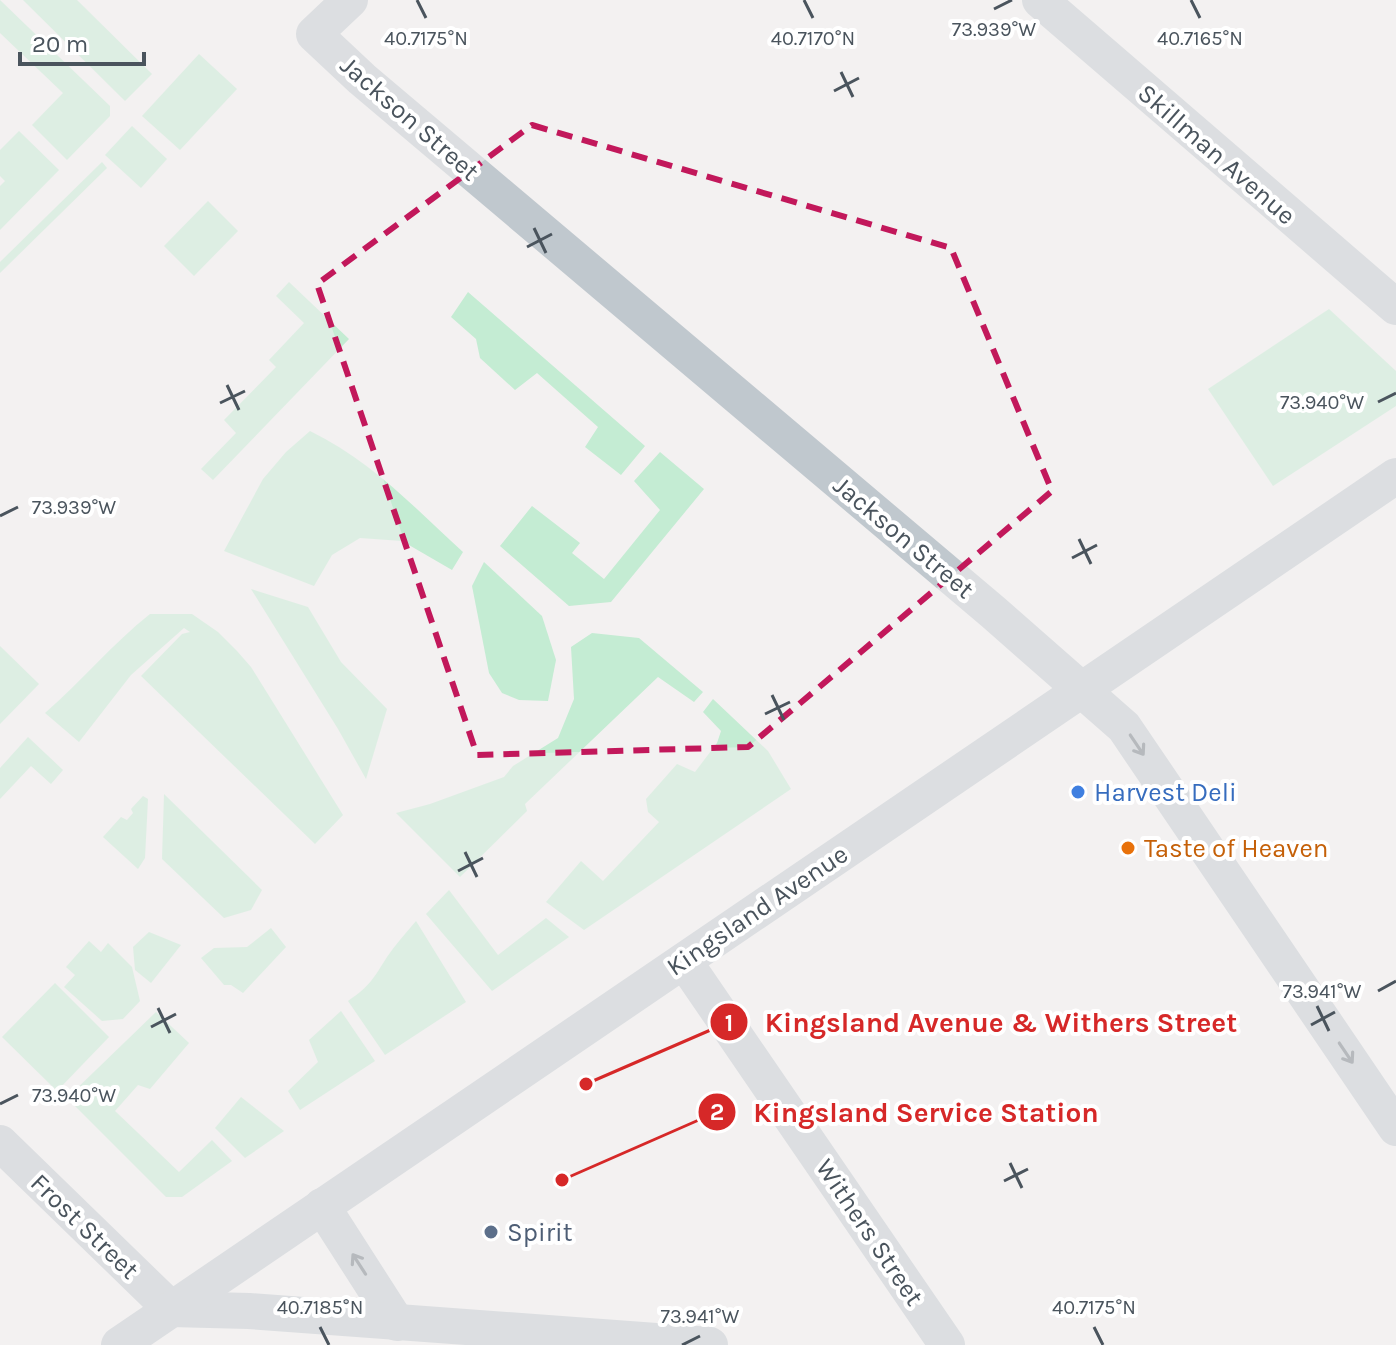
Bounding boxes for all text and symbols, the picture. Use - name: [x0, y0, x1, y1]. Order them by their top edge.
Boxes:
- scale bar: [20, 16, 144, 66]
- text: 73.939°W: [952, 18, 1036, 41]
- text: 40.7175°N: [384, 27, 468, 50]
- text: 40.7170°N: [771, 27, 855, 50]
- text: 40.7165°N: [1157, 27, 1243, 50]
- text: 20 m: [32, 30, 88, 58]
- street label: Jackson Street: [334, 50, 486, 187]
- street label: Skillman Avenue: [1132, 77, 1302, 231]
- text: 73.940°W: [1280, 391, 1364, 414]
- street label: Jackson Street: [827, 470, 980, 605]
- text: 73.939°W: [32, 496, 116, 519]
- one-way arrow: [1129, 734, 1145, 756]
- place label: Harvest Deli: [1094, 777, 1237, 808]
- marker: Harvest Deli: [1069, 783, 1087, 801]
- place label: Taste of Heaven: [1144, 833, 1328, 864]
- street label: Kingsland Avenue: [661, 838, 854, 983]
- marker: Taste of Heaven: [1119, 839, 1137, 857]
- text: 73.941°W: [1283, 980, 1362, 1003]
- callout: Kingsland Avenue & Withers Street: [709, 996, 1254, 1048]
- text: Kingsland Avenue & Withers Street: [765, 1006, 1237, 1039]
- text: 1: [725, 1009, 733, 1037]
- one-way arrow: [1337, 1042, 1354, 1064]
- text: 73.940°W: [32, 1084, 116, 1107]
- callout: Kingsland Service Station: [697, 1086, 1114, 1138]
- text: Kingsland Service Station: [753, 1096, 1099, 1129]
- text: 2: [710, 1098, 724, 1126]
- street label: Withers Street: [809, 1153, 930, 1312]
- street label: Frost Street: [24, 1167, 145, 1286]
- place label: Spirit: [507, 1217, 573, 1248]
- marker: Spirit: [482, 1223, 500, 1241]
- one-way arrow: [351, 1254, 368, 1276]
- text: 40.7185°N: [277, 1296, 363, 1319]
- text: 40.7175°N: [1052, 1296, 1136, 1319]
- text: 73.941°W: [661, 1305, 740, 1328]

